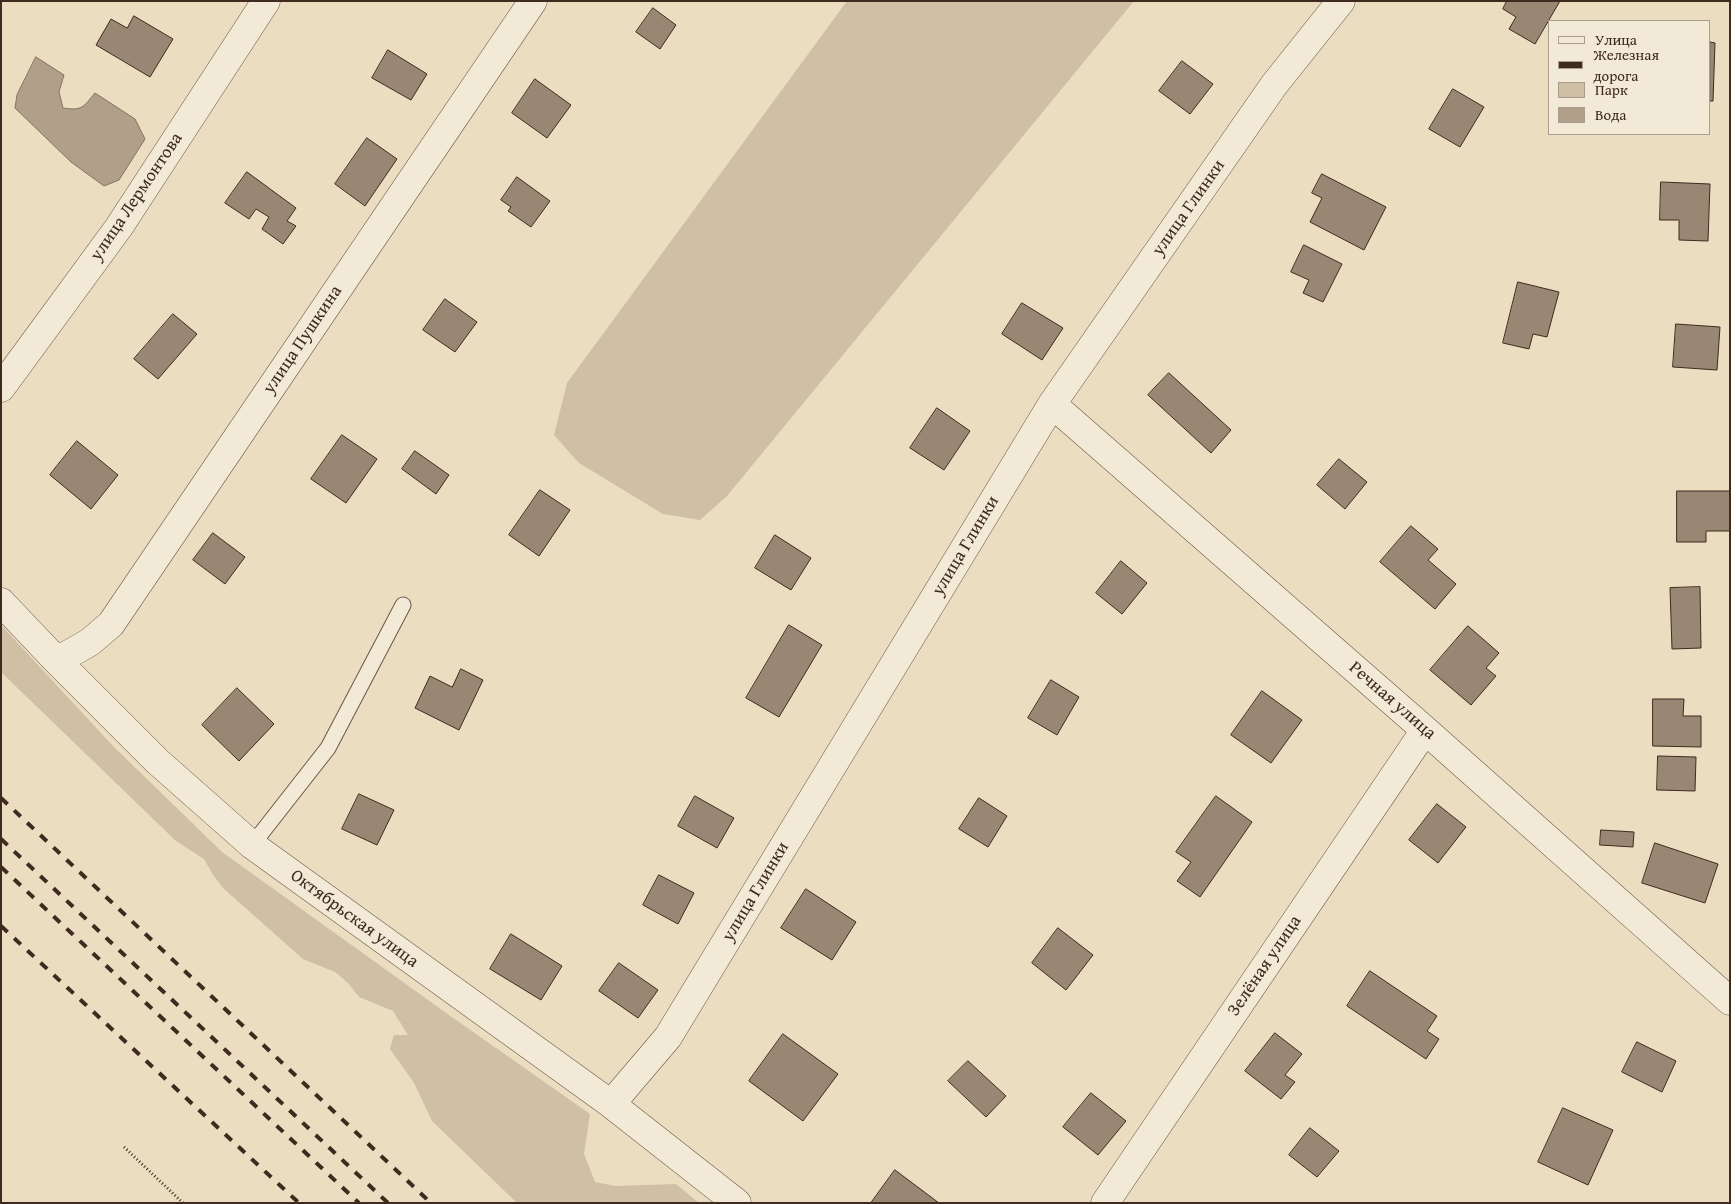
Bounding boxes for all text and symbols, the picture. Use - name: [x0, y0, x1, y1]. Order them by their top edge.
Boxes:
- legend: [1548, 20, 1711, 135]
- text: Улица: [1595, 29, 1637, 50]
- text: Железная дорога: [1593, 44, 1659, 86]
- text: Парк: [1595, 79, 1628, 100]
- text: Вода: [1595, 104, 1626, 125]
- street label: улица Лермонтова: [86, 129, 188, 265]
- street label: улица Глинки: [1148, 156, 1230, 260]
- street label: улица Пушкина: [259, 282, 347, 398]
- street label: улица Глинки: [928, 492, 1004, 600]
- street label: Речная улица: [1344, 657, 1440, 745]
- street label: улица Глинки: [718, 838, 794, 946]
- street label: Октябрьская улица: [286, 865, 422, 973]
- street label: Зелёная улица: [1223, 912, 1307, 1020]

